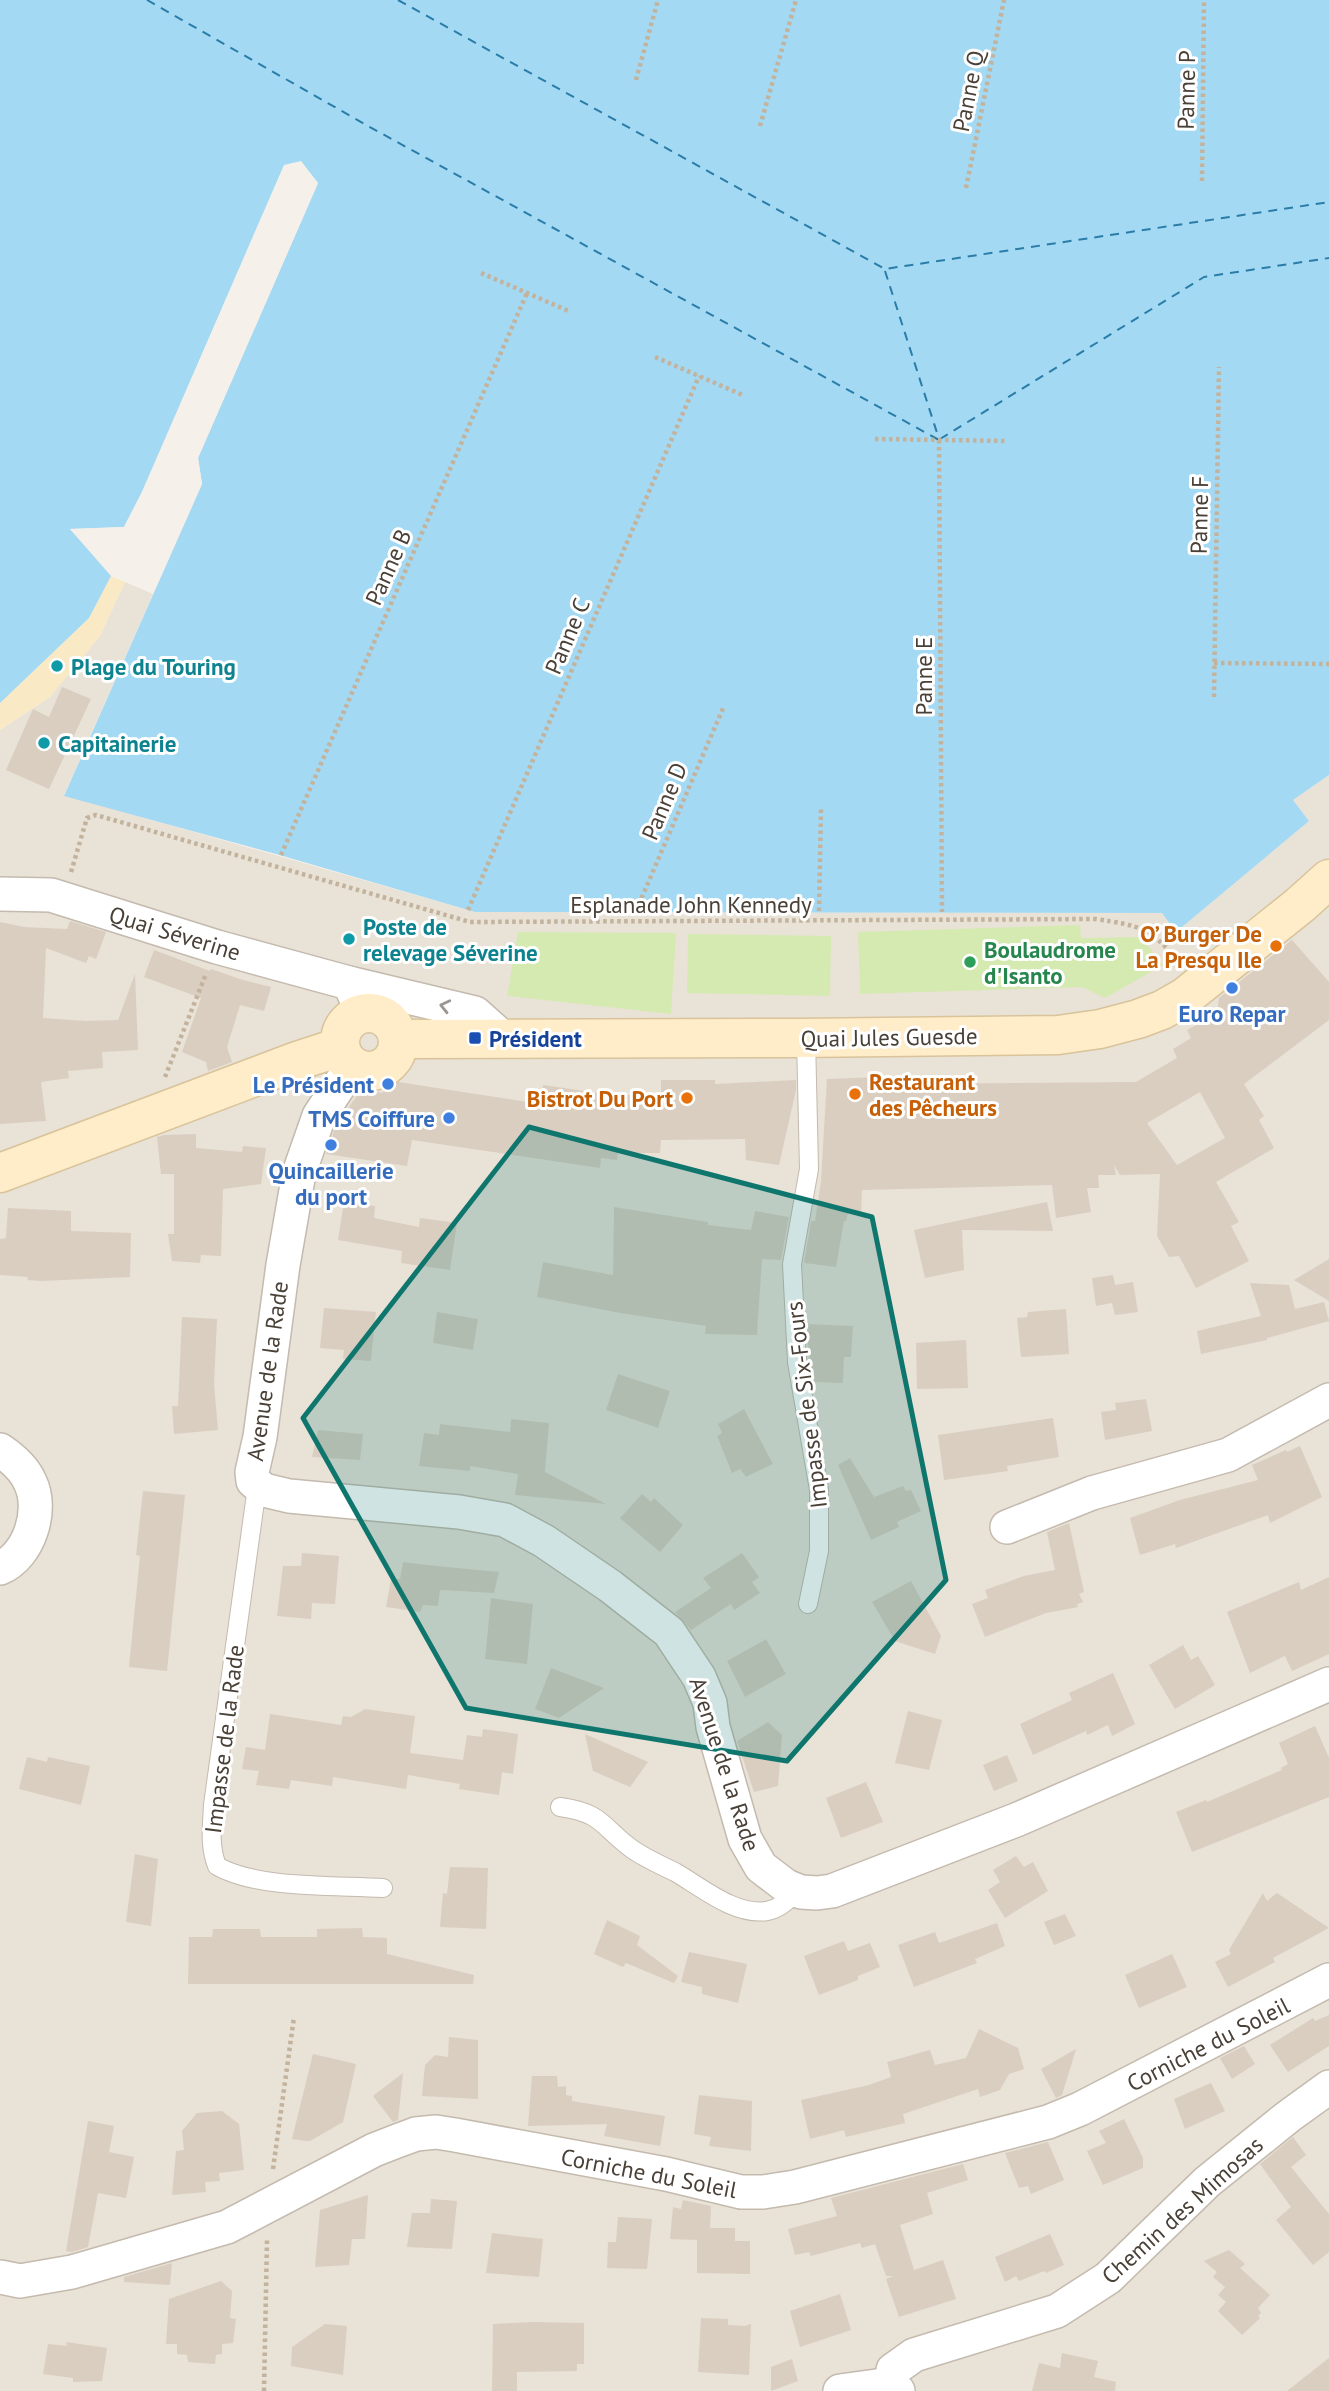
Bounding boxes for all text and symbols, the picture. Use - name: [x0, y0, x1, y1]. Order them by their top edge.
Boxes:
- street label: Panne Q: [946, 47, 990, 134]
- street label: Panne P: [1171, 50, 1201, 130]
- street label: Panne F: [1184, 476, 1214, 554]
- street label: Panne B: [359, 525, 417, 609]
- street label: Panne C: [538, 594, 596, 678]
- street label: Panne E: [909, 637, 938, 715]
- place label: Plage du Touring: [71, 652, 236, 681]
- marker: Plage du Touring: [49, 658, 65, 674]
- place label: Capitainerie: [58, 729, 176, 758]
- marker: Capitainerie: [36, 735, 52, 751]
- street label: Panne D: [635, 758, 693, 844]
- street label: Esplanade John Kennedy: [570, 890, 812, 919]
- street label: Quai Séverine: [106, 899, 244, 967]
- place label: Poste de relevage Séverine: [363, 912, 538, 967]
- place label: O’ Burger De La Presqu Ile: [1135, 919, 1262, 974]
- marker: Poste de relevage Séverine: [341, 931, 357, 947]
- place label: Boulaudrome d'Isanto: [984, 935, 1116, 990]
- marker: O’ Burger De La Presqu Ile: [1268, 938, 1284, 954]
- marker: Boulaudrome d'Isanto: [962, 954, 978, 970]
- marker: Euro Repar: [1224, 980, 1240, 996]
- place label: Euro Repar: [1179, 999, 1286, 1028]
- one-way arrow: [439, 1000, 451, 1014]
- street label: Quai Jules Guesde: [800, 1021, 978, 1053]
- place label: Président: [489, 1024, 582, 1053]
- marker: Président: [467, 1030, 483, 1046]
- place label: Restaurant des Pêcheurs: [869, 1067, 997, 1122]
- place label: Le Président: [253, 1070, 374, 1099]
- marker: Le Président: [380, 1076, 396, 1092]
- place label: Bistrot Du Port: [527, 1084, 673, 1113]
- marker: Restaurant des Pêcheurs: [847, 1086, 863, 1102]
- marker: Bistrot Du Port: [679, 1090, 695, 1106]
- place label: TMS Coiffure: [308, 1104, 435, 1133]
- marker: TMS Coiffure: [441, 1110, 457, 1126]
- marker: Quincaillerie du port: [323, 1137, 339, 1153]
- place label: Quincaillerie du port: [268, 1156, 394, 1211]
- street label: Avenue de la Rade: [240, 1279, 294, 1463]
- street label: Impasse de Six-Fours: [779, 1300, 833, 1510]
- street label: Impasse de la Rade: [198, 1643, 250, 1835]
- street label: Avenue de la Rade: [683, 1673, 767, 1855]
- street label: Corniche du Soleil: [1122, 1990, 1294, 2097]
- street label: Chemin des Mimosas: [1095, 2130, 1269, 2290]
- street label: Corniche du Soleil: [559, 2142, 740, 2204]

